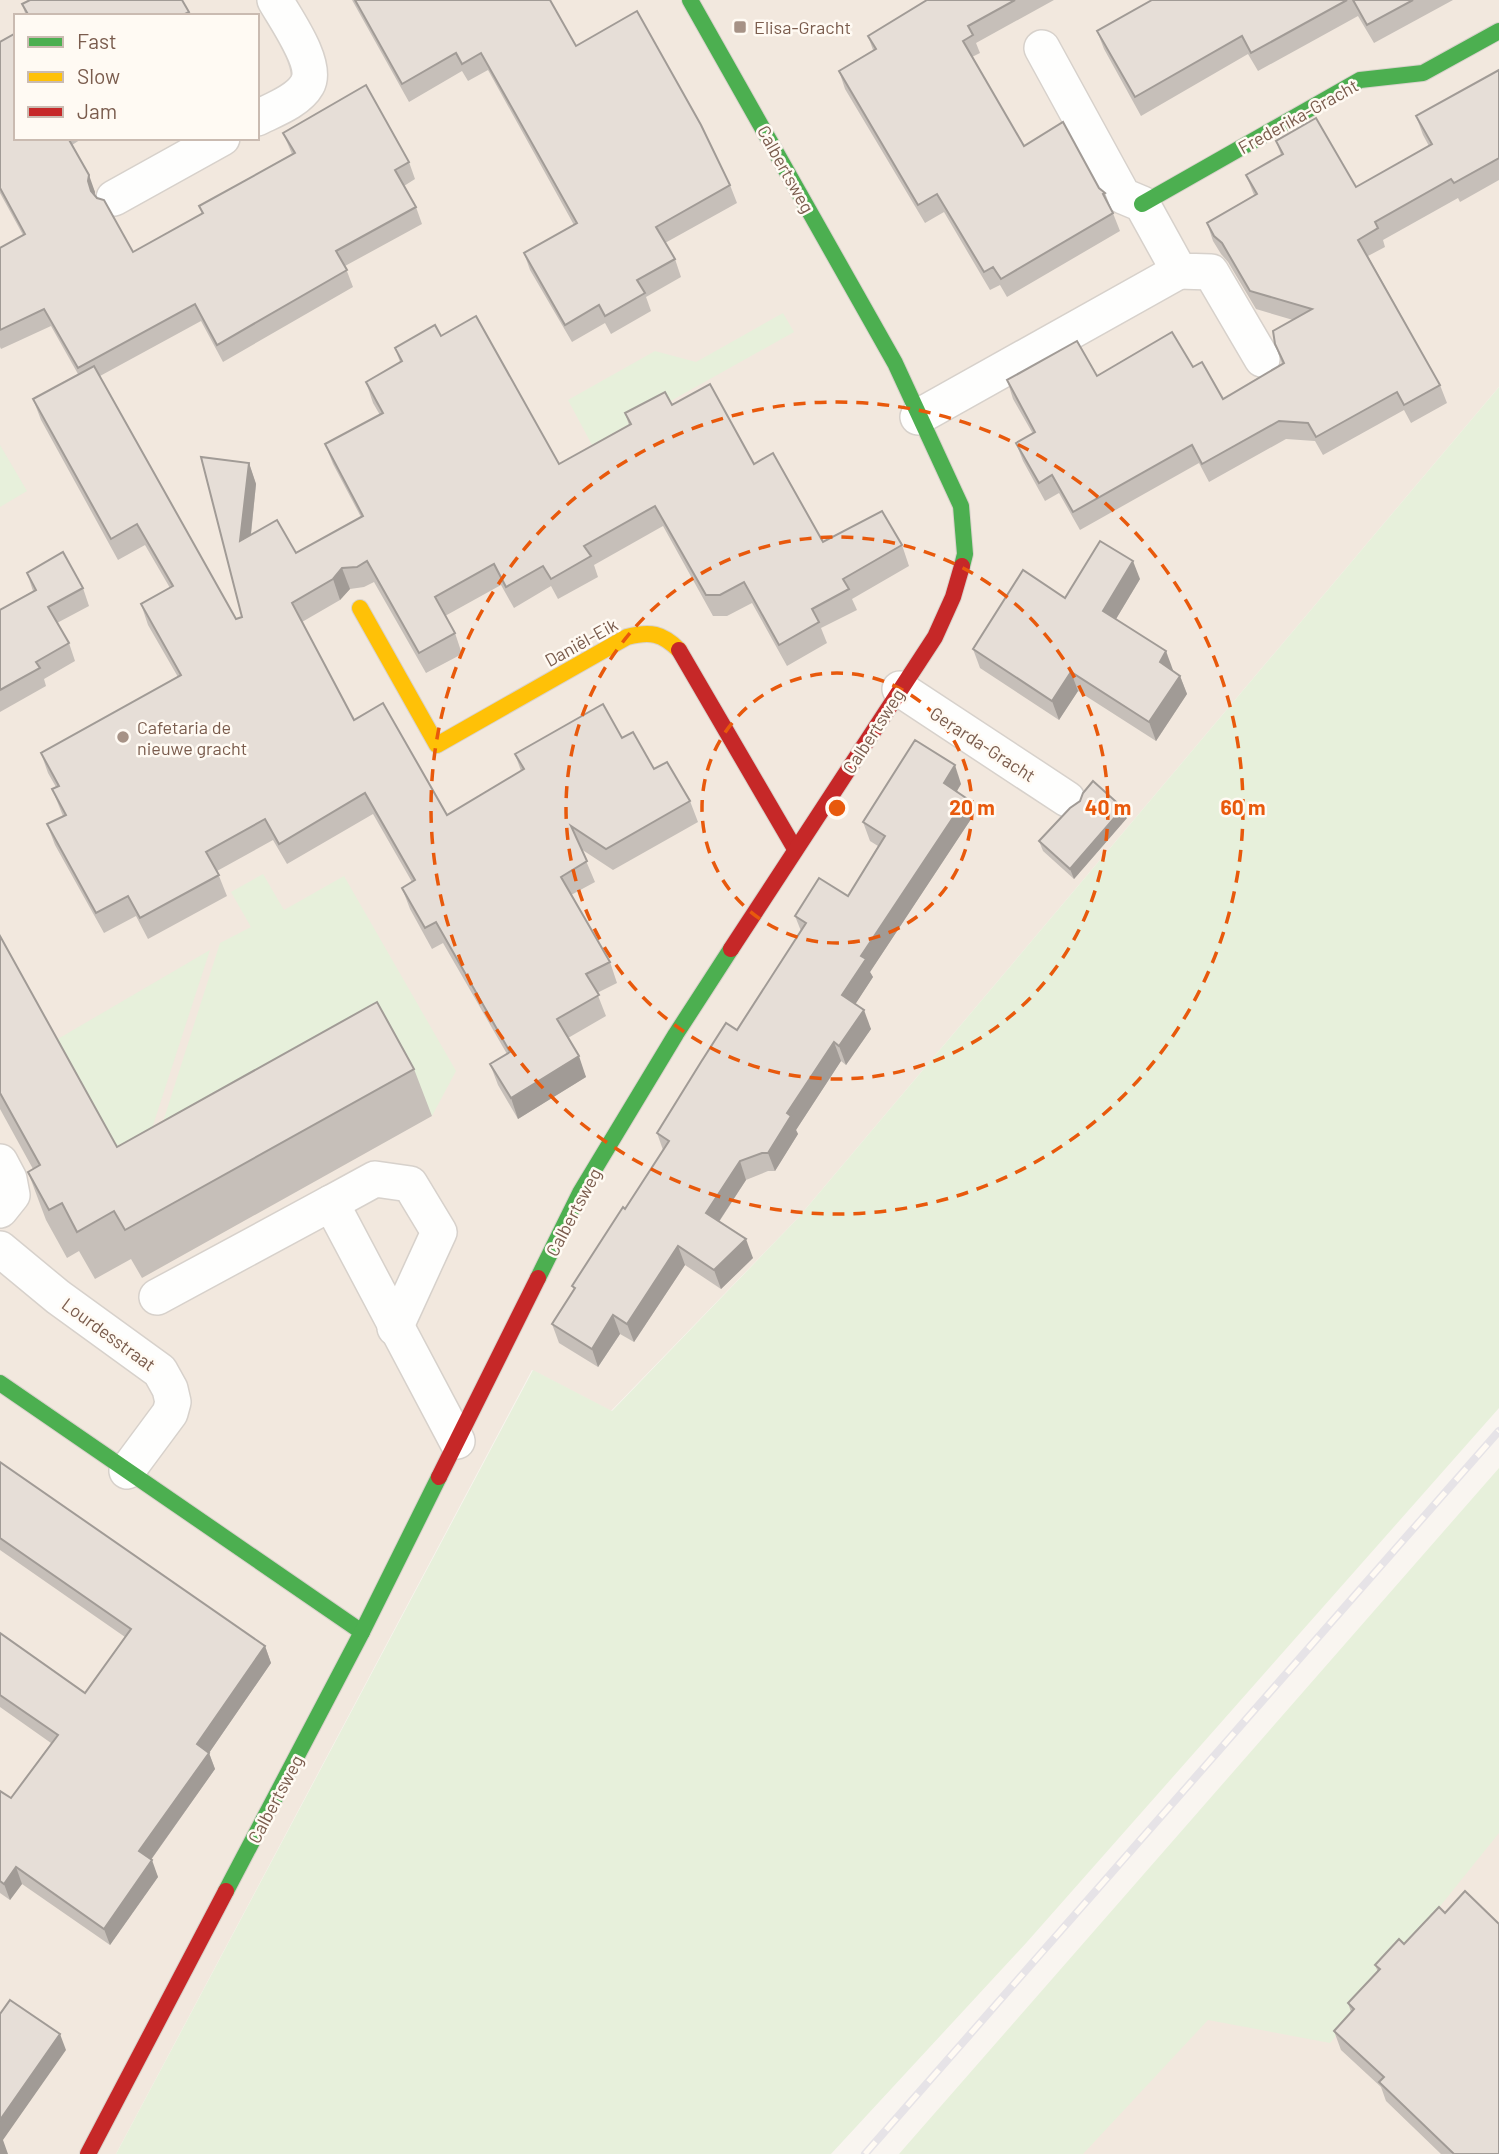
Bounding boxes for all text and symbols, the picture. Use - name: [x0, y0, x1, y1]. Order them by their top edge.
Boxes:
- legend: [14, 14, 259, 140]
- place label: Elisa-Gracht: [754, 16, 851, 38]
- marker: Elisa-Gracht: [732, 19, 748, 35]
- text: Fast: [77, 28, 117, 53]
- text: Slow: [77, 63, 120, 88]
- street label: Frederika-Gracht: [1234, 74, 1362, 158]
- text: Jam: [77, 98, 117, 123]
- street label: Calbertsweg: [753, 121, 819, 217]
- street label: Daniël-Eik: [541, 613, 621, 671]
- street label: Calbertsweg: [837, 684, 909, 778]
- street label: Gerarda-Gracht: [926, 702, 1040, 786]
- place label: Cafetaria de nieuwe gracht: [137, 716, 247, 759]
- marker: Cafetaria de nieuwe gracht: [115, 729, 131, 745]
- text: 20 m: [949, 794, 995, 819]
- text: 40 m: [1085, 794, 1131, 819]
- text: 60 m: [1221, 794, 1265, 819]
- centre of rings: [825, 796, 849, 820]
- street label: Calbertsweg: [541, 1164, 605, 1260]
- street label: Lourdesstraat: [58, 1293, 160, 1375]
- street label: Calbertsweg: [243, 1751, 307, 1847]

